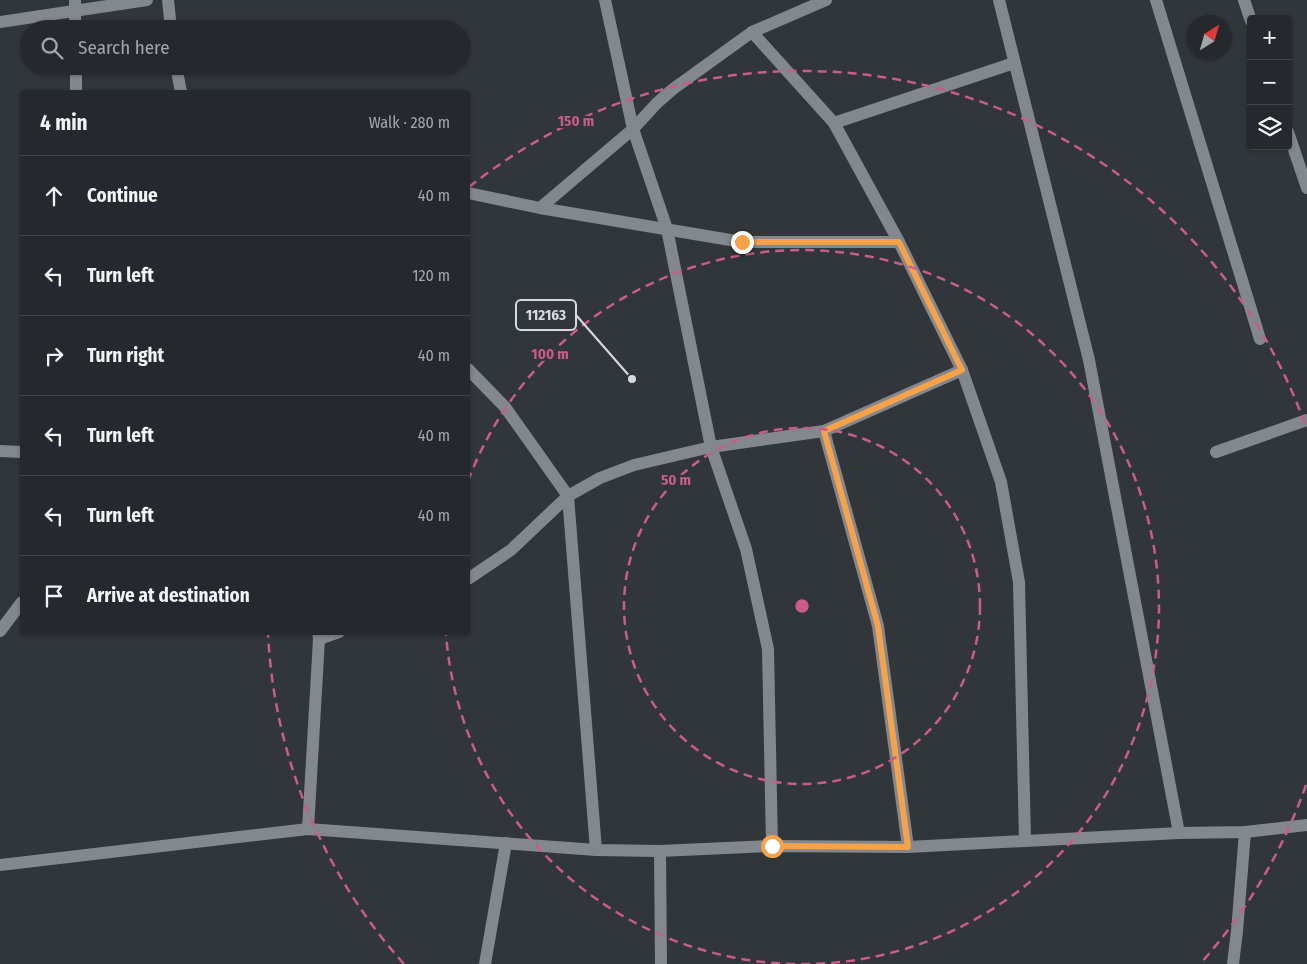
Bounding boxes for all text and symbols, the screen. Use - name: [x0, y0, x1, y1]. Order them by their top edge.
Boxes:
- north arrow: [1187, 15, 1232, 60]
- map controls: [1247, 15, 1292, 150]
- button: +: [1247, 15, 1292, 60]
- search box: [20, 20, 470, 75]
- icon: search: [38, 34, 66, 62]
- text: Search here: [78, 36, 170, 59]
- button: −: [1247, 60, 1292, 105]
- button: layers: [1247, 105, 1292, 150]
- text: 4 min: [40, 110, 88, 136]
- text: 150 m: [558, 112, 594, 130]
- text: Walk · 280 m: [369, 113, 450, 132]
- icon: ahead: [40, 182, 68, 210]
- text: Continue: [87, 184, 158, 207]
- text: 40 m: [418, 186, 450, 205]
- route end: [731, 231, 754, 254]
- icon: left: [40, 262, 68, 290]
- text: Turn left: [87, 264, 154, 287]
- text: 120 m: [412, 266, 450, 285]
- callout: 112163: [516, 300, 576, 330]
- text: 112163: [526, 306, 566, 324]
- icon: right: [40, 342, 68, 370]
- text: Turn right: [87, 344, 164, 367]
- text: 100 m: [531, 345, 569, 363]
- text: 40 m: [418, 346, 450, 365]
- icon: left: [40, 422, 68, 450]
- text: Turn left: [87, 424, 154, 447]
- text: 40 m: [418, 426, 450, 445]
- text: 50 m: [661, 471, 691, 489]
- icon: left: [40, 502, 68, 530]
- text: Turn left: [87, 504, 154, 527]
- text: 40 m: [418, 506, 450, 525]
- icon: arrive: [40, 582, 68, 610]
- text: Arrive at destination: [87, 584, 250, 607]
- centre of rings: [793, 597, 811, 615]
- route start: [761, 835, 784, 858]

